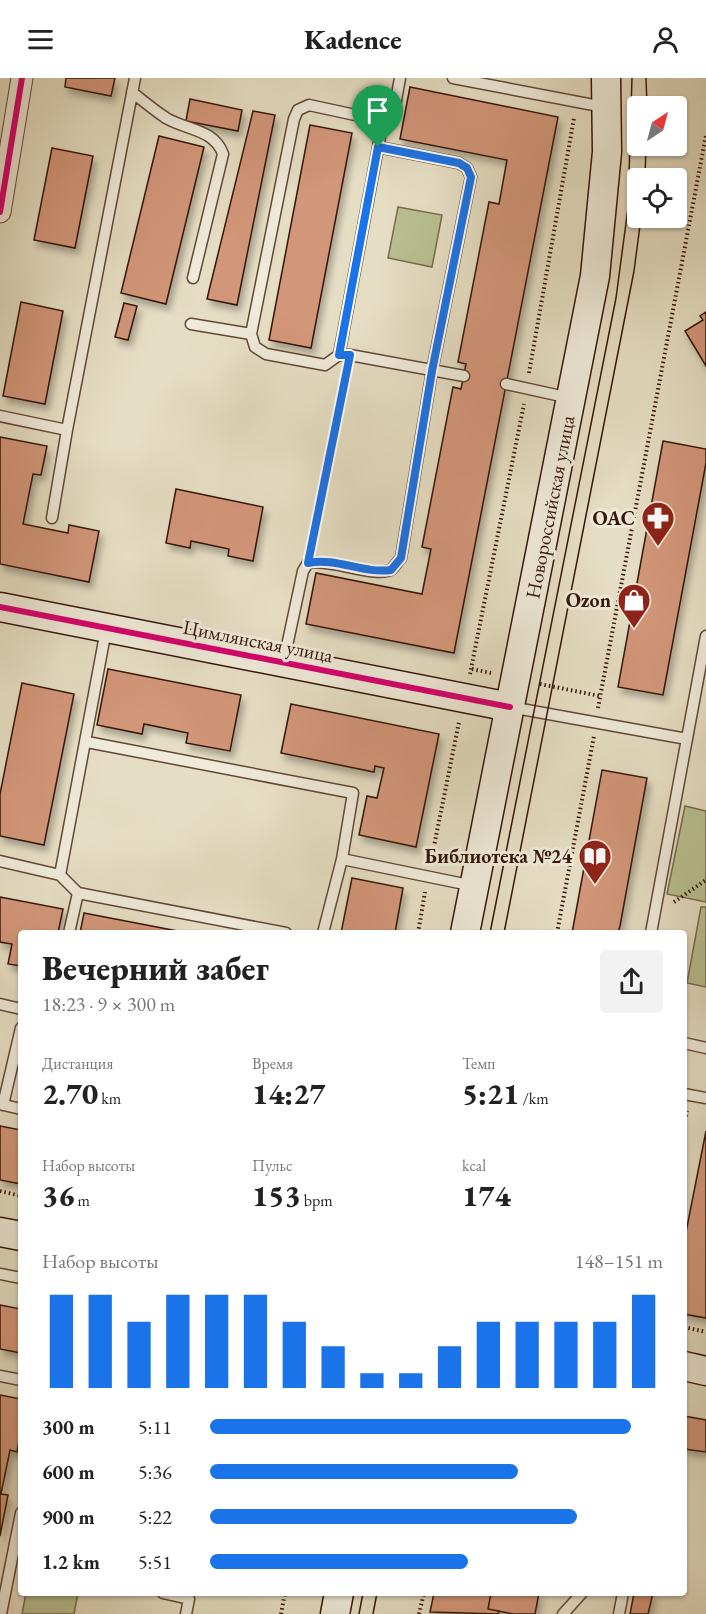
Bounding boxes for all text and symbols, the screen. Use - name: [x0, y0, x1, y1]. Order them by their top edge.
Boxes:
- text: Kadence: [304, 22, 402, 57]
- icon: menu: [24, 23, 57, 56]
- icon: person: [649, 23, 682, 56]
- pin: [352, 85, 403, 147]
- icon: arrive: [361, 94, 394, 127]
- north arrow: [627, 96, 687, 156]
- map controls: [627, 96, 687, 228]
- button: locate: [627, 168, 687, 228]
- street label: Новороссийская улица: [519, 413, 581, 601]
- pharmacy icon: ОАС: [640, 500, 676, 547]
- place label: ОАС: [593, 505, 635, 531]
- shop icon: Ozon: [616, 582, 652, 629]
- place label: Ozon: [566, 587, 611, 613]
- street label: Цимлянская улица: [181, 614, 335, 668]
- library icon: Библиотека №24: [577, 838, 613, 885]
- place label: Библиотека №24: [425, 843, 572, 869]
- text: Вечерний забег: [42, 947, 269, 990]
- button: share: [600, 950, 663, 1013]
- text: 18:23 · 9 × 300 m: [42, 991, 175, 1017]
- text: Дистанция: [42, 1053, 113, 1074]
- text: Время: [252, 1053, 293, 1074]
- text: Темп: [462, 1053, 495, 1074]
- text: 2.70: [42, 1074, 98, 1113]
- text: 14:27: [252, 1074, 325, 1113]
- text: 5:21: [462, 1074, 519, 1113]
- text: km: [98, 1088, 121, 1109]
- text: /km: [519, 1088, 549, 1109]
- text: Набор высоты: [42, 1155, 135, 1176]
- text: Пульс: [252, 1155, 293, 1176]
- text: kcal: [462, 1155, 486, 1176]
- text: 36: [42, 1176, 74, 1215]
- text: 153: [252, 1176, 301, 1215]
- text: 174: [462, 1176, 511, 1215]
- text: m: [74, 1190, 90, 1211]
- text: bpm: [301, 1190, 333, 1211]
- text: Набор высоты: [42, 1248, 158, 1274]
- text: 148–151 m: [575, 1248, 663, 1274]
- text: 300 m: [42, 1414, 95, 1440]
- text: 5:11: [138, 1414, 172, 1440]
- text: 600 m: [42, 1459, 95, 1485]
- text: 5:36: [138, 1459, 172, 1485]
- text: 900 m: [42, 1504, 95, 1530]
- text: 5:22: [138, 1504, 172, 1530]
- text: 1.2 km: [42, 1549, 100, 1575]
- text: 5:51: [138, 1549, 172, 1575]

